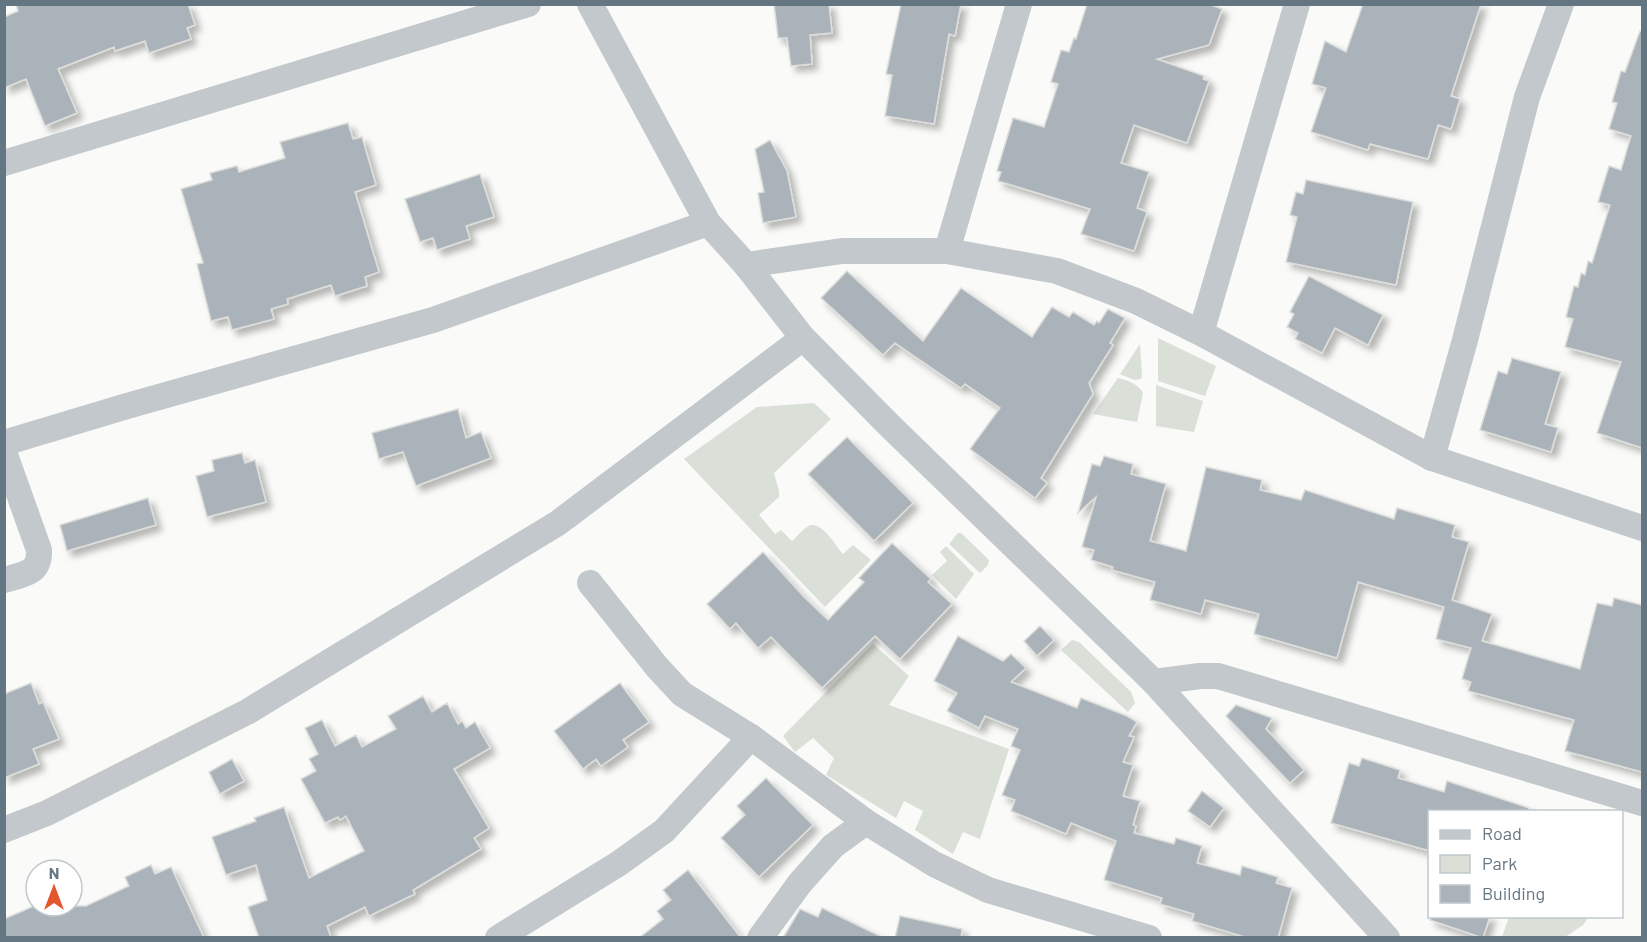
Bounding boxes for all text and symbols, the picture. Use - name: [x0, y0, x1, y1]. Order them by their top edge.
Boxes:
- legend: [1428, 810, 1623, 918]
- text: Road: [1482, 822, 1522, 844]
- text: Park: [1482, 852, 1517, 874]
- north arrow: [24, 858, 84, 918]
- text: N: [49, 863, 59, 882]
- text: Building: [1482, 882, 1545, 904]

